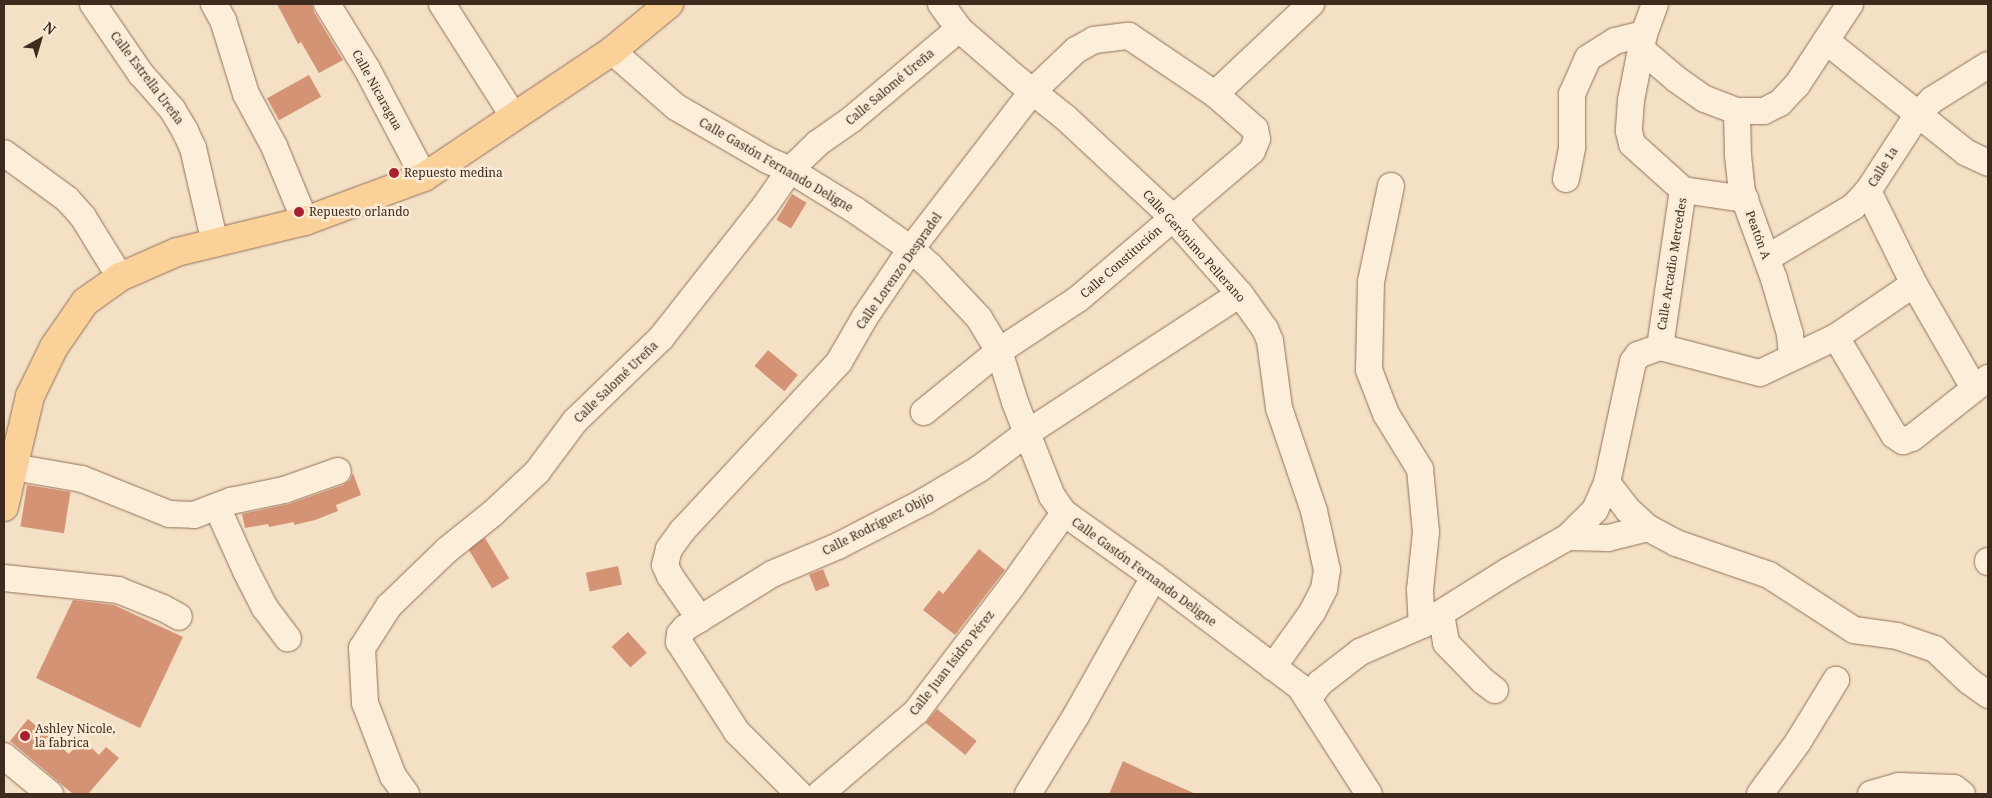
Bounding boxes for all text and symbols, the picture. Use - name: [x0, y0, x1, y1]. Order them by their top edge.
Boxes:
- north arrow: [15, 15, 65, 65]
- text: N: [39, 17, 60, 39]
- street label: Calle Estrella Ureña: [107, 29, 187, 127]
- street label: Calle Salomé Ureña: [843, 46, 937, 128]
- street label: Calle Nicaragua: [349, 47, 405, 133]
- street label: Calle Gastón Fernando Deligne: [696, 115, 856, 215]
- street label: Calle 1a: [1865, 144, 1901, 190]
- place label: Repuesto medina: [404, 166, 503, 180]
- marker: Repuesto medina: [388, 167, 400, 179]
- street label: Calle Gerónimo Pellerano: [1140, 187, 1248, 305]
- street label: Calle Arcadio Mercedes: [1654, 197, 1690, 331]
- place label: Repuesto orlando: [309, 205, 409, 219]
- marker: Repuesto orlando: [293, 206, 305, 218]
- street label: Peatón A: [1743, 209, 1773, 261]
- street label: Calle Lorenzo Despradel: [853, 210, 945, 332]
- street label: Calle Constitución: [1077, 223, 1165, 301]
- street label: Calle Salomé Ureña: [571, 338, 661, 426]
- street label: Calle Rodríguez Objío: [820, 490, 936, 558]
- street label: Calle Gastón Fernando Deligne: [1069, 515, 1219, 629]
- street label: Calle Juan Isidro Pérez: [907, 608, 997, 718]
- place label: Ashley Nicole, la fabrica: [35, 722, 115, 750]
- marker: Ashley Nicole, la fabrica: [19, 730, 31, 742]

